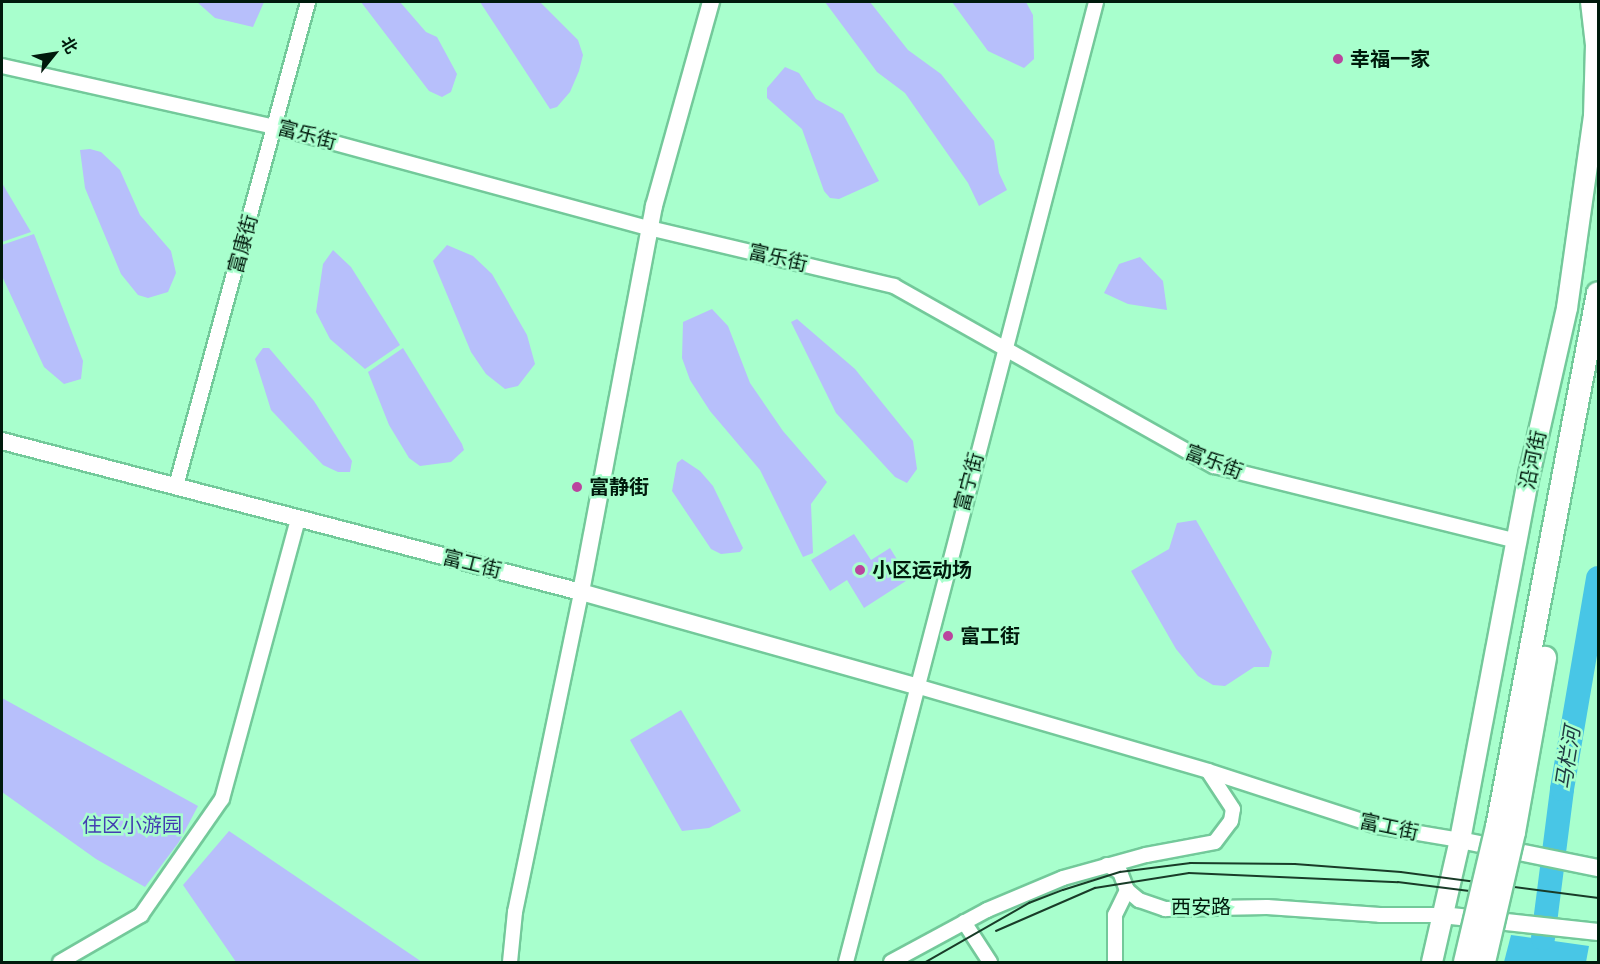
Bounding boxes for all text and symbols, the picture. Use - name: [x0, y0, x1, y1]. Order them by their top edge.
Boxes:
- north arrow: [24, 24, 84, 84]
- text: 北: [57, 33, 82, 57]
- place label: 幸福一家: [1350, 47, 1430, 71]
- marker: 幸福一家: [1331, 52, 1345, 66]
- street label: 富乐街: [275, 116, 339, 154]
- street label: 富康街: [224, 212, 262, 276]
- street label: 富乐街: [746, 240, 810, 276]
- street label: 沿河街: [1515, 428, 1551, 492]
- street label: 富乐街: [1182, 440, 1246, 484]
- street label: 富宁街: [950, 450, 988, 514]
- place label: 富静街: [589, 475, 649, 499]
- marker: 富静街: [570, 480, 584, 494]
- street label: 富工街: [440, 545, 504, 583]
- place label: 小区运动场: [872, 558, 972, 582]
- marker: 小区运动场: [853, 563, 867, 577]
- place label: 富工街: [960, 624, 1020, 648]
- marker: 富工街: [941, 629, 955, 643]
- water label: 马栏河: [1551, 725, 1585, 791]
- street label: 富工街: [1357, 809, 1421, 845]
- park label: 住区小游园: [82, 813, 182, 837]
- street label: 西安路: [1171, 895, 1231, 919]

